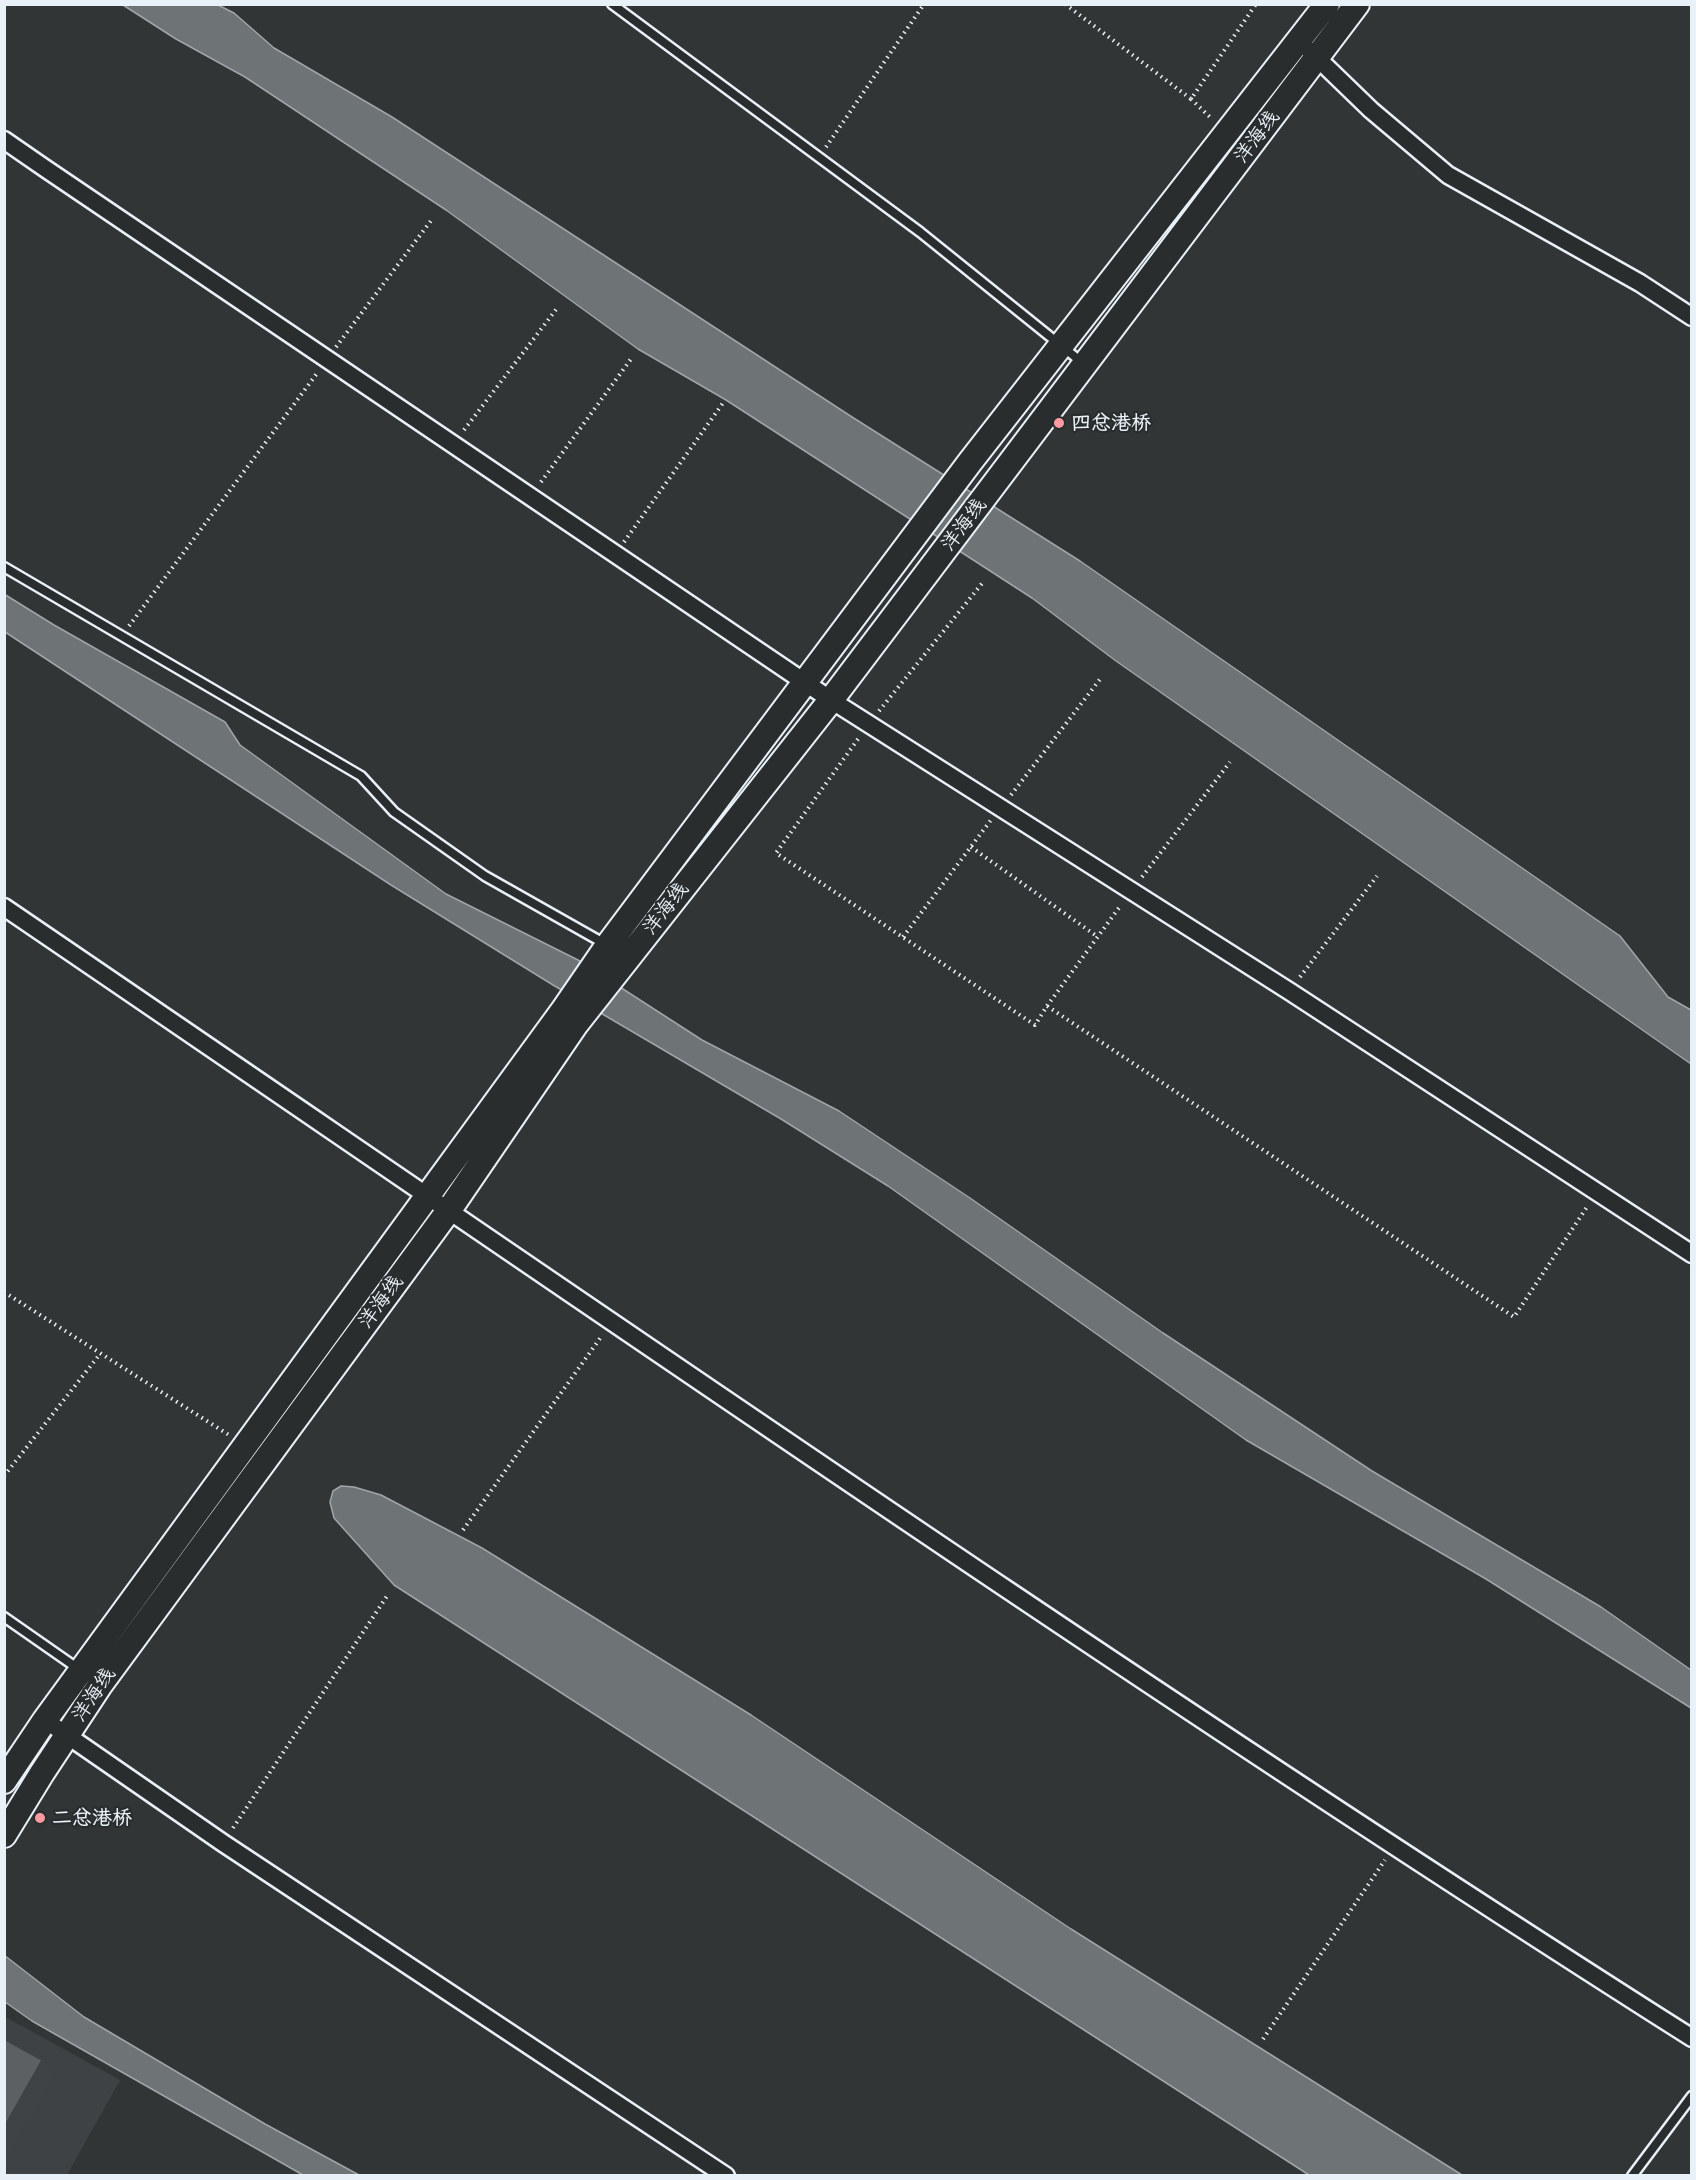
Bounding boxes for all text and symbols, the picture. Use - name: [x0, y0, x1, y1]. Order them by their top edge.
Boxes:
- street label: 洋海线: [1229, 106, 1285, 168]
- place label: 四总港桥: [1071, 411, 1151, 435]
- marker: 四总港桥: [1052, 416, 1066, 430]
- street label: 洋海线: [936, 494, 992, 556]
- street label: 洋海线: [638, 878, 694, 940]
- street label: 洋海线: [354, 1271, 408, 1333]
- street label: 洋海线: [67, 1663, 121, 1727]
- place label: 二总港桥: [52, 1806, 132, 1830]
- marker: 二总港桥: [33, 1811, 47, 1825]

